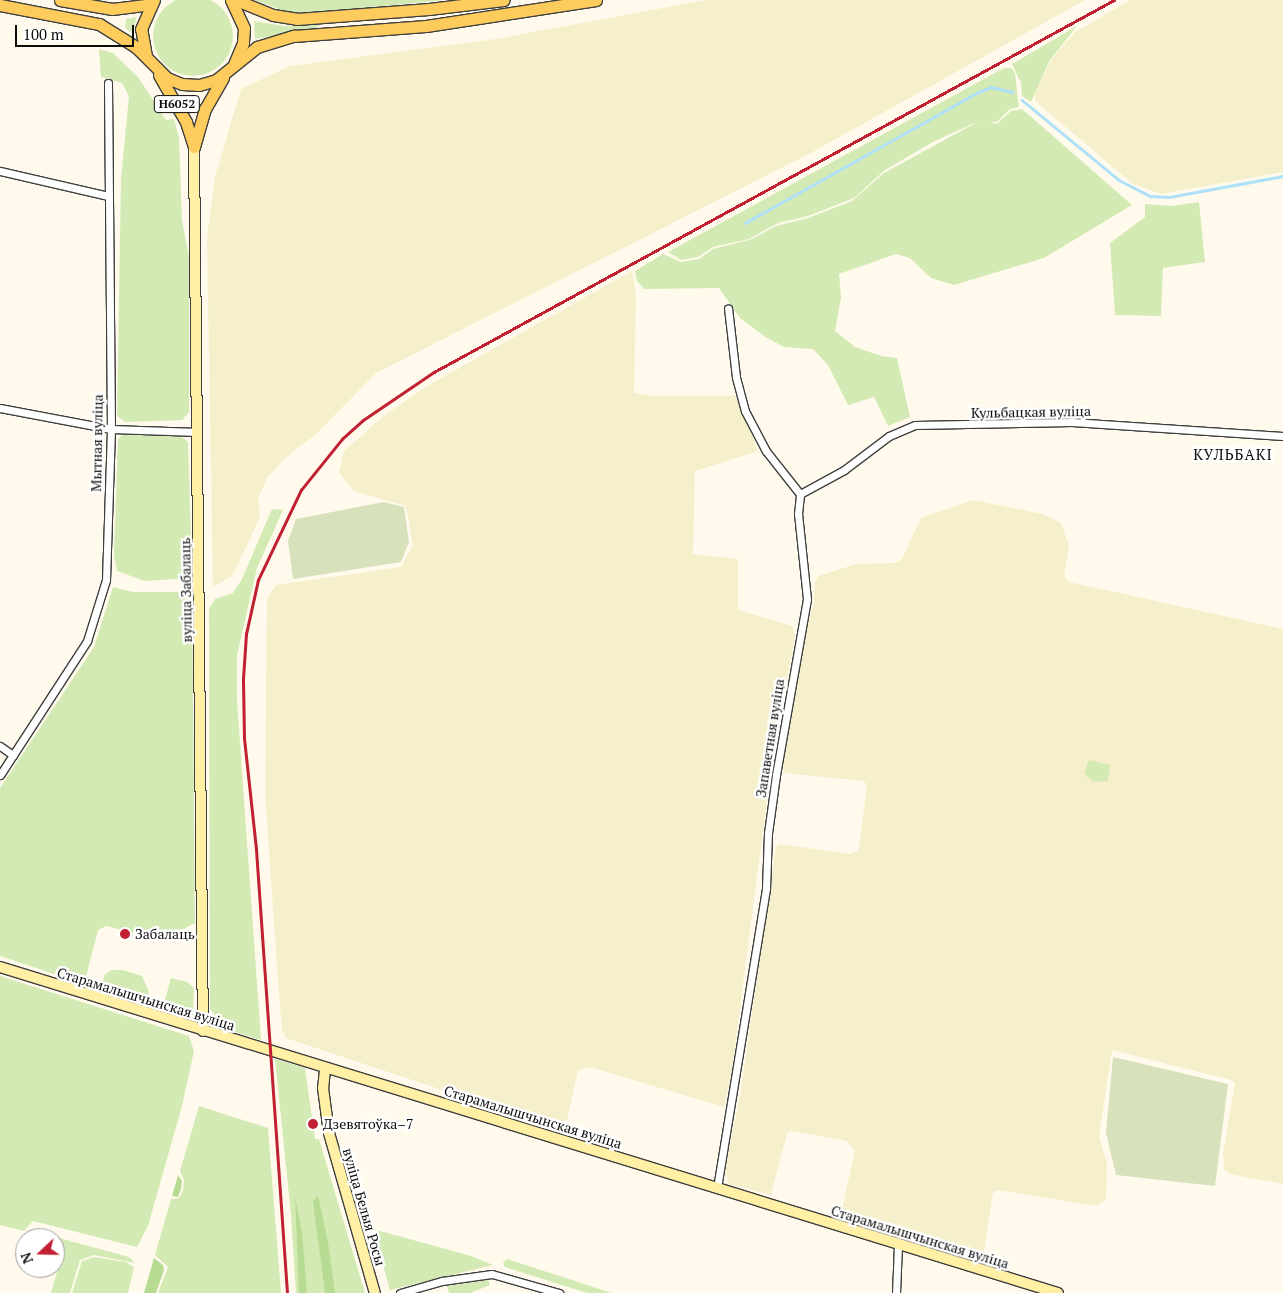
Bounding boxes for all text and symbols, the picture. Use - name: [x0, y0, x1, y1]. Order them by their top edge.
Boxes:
- scale bar: [18, 15, 136, 47]
- text: 100 m: [23, 24, 64, 44]
- road number: Н6052: [153, 95, 201, 114]
- street label: Мытная вуліца: [88, 394, 106, 492]
- street label: Кульбацкая вуліца: [971, 403, 1091, 421]
- district label: КУЛЬБАКІ: [1192, 446, 1274, 464]
- street label: вуліца Забалаць: [177, 537, 195, 643]
- street label: Запаветная вуліца: [752, 677, 788, 799]
- place label: Забалаць: [135, 926, 195, 942]
- marker: Забалаць: [119, 928, 131, 940]
- street label: Старамалышчынская вуліца: [55, 964, 237, 1034]
- street label: Старамалышчынская вуліца: [442, 1082, 624, 1152]
- place label: Дзевятоўка–7: [323, 1116, 414, 1132]
- marker: Дзевятоўка–7: [307, 1118, 319, 1130]
- street label: вуліца Белыя Росы: [339, 1146, 389, 1268]
- street label: Старамалышчынская вуліца: [829, 1202, 1011, 1272]
- north arrow: [15, 1228, 65, 1278]
- text: N: [16, 1250, 37, 1267]

